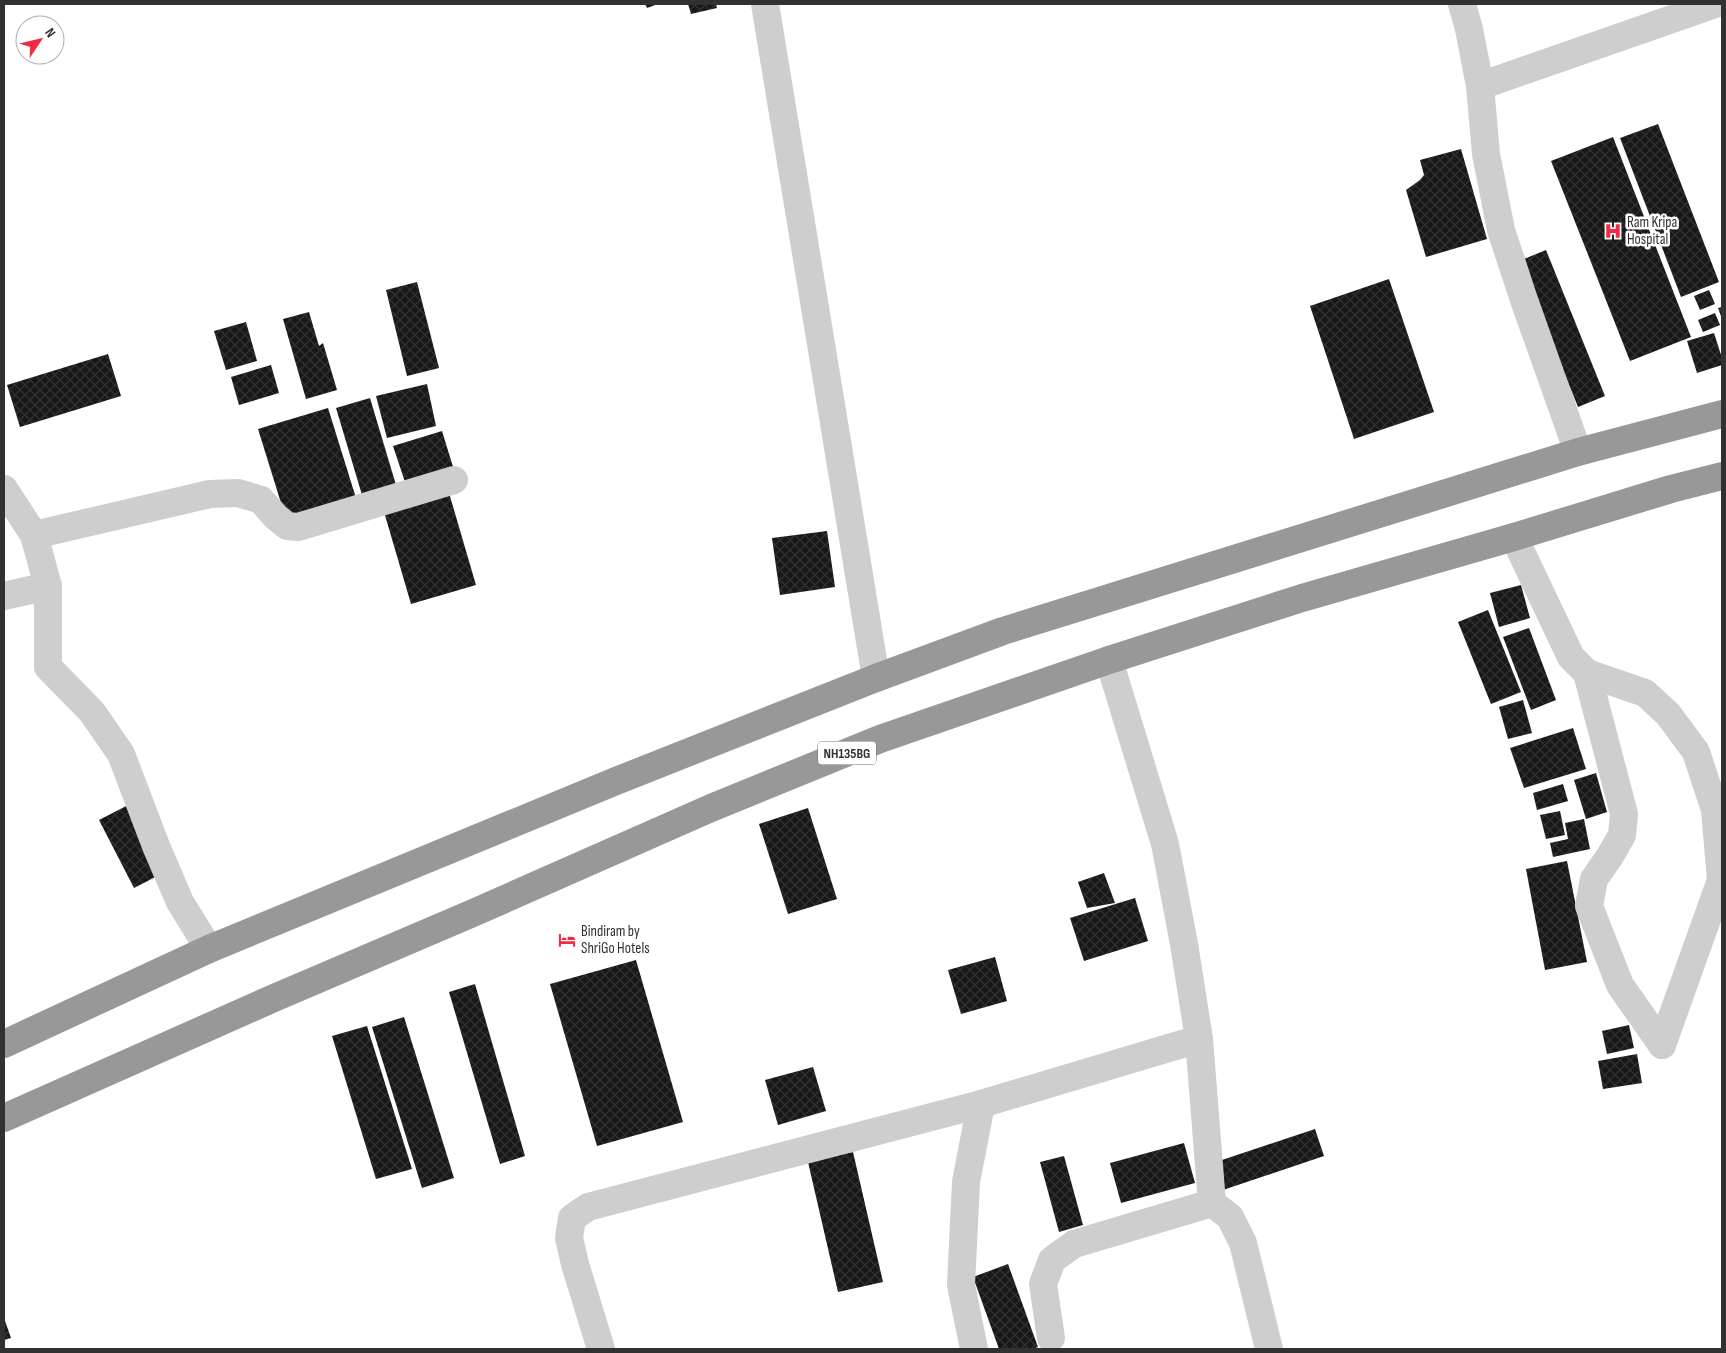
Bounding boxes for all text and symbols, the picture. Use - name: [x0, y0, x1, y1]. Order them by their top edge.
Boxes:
- north arrow: [15, 15, 65, 65]
- text: N: [41, 25, 59, 41]
- place label: Ram Kripa Hospital: [1627, 213, 1678, 249]
- hospital icon: Ram Kripa Hospital: [1603, 221, 1623, 241]
- road number: NH135BG: [818, 741, 876, 764]
- place label: Bindiram by ShriGo Hotels: [581, 922, 650, 958]
- hotel icon: Bindiram by ShriGo Hotels: [557, 930, 577, 950]

